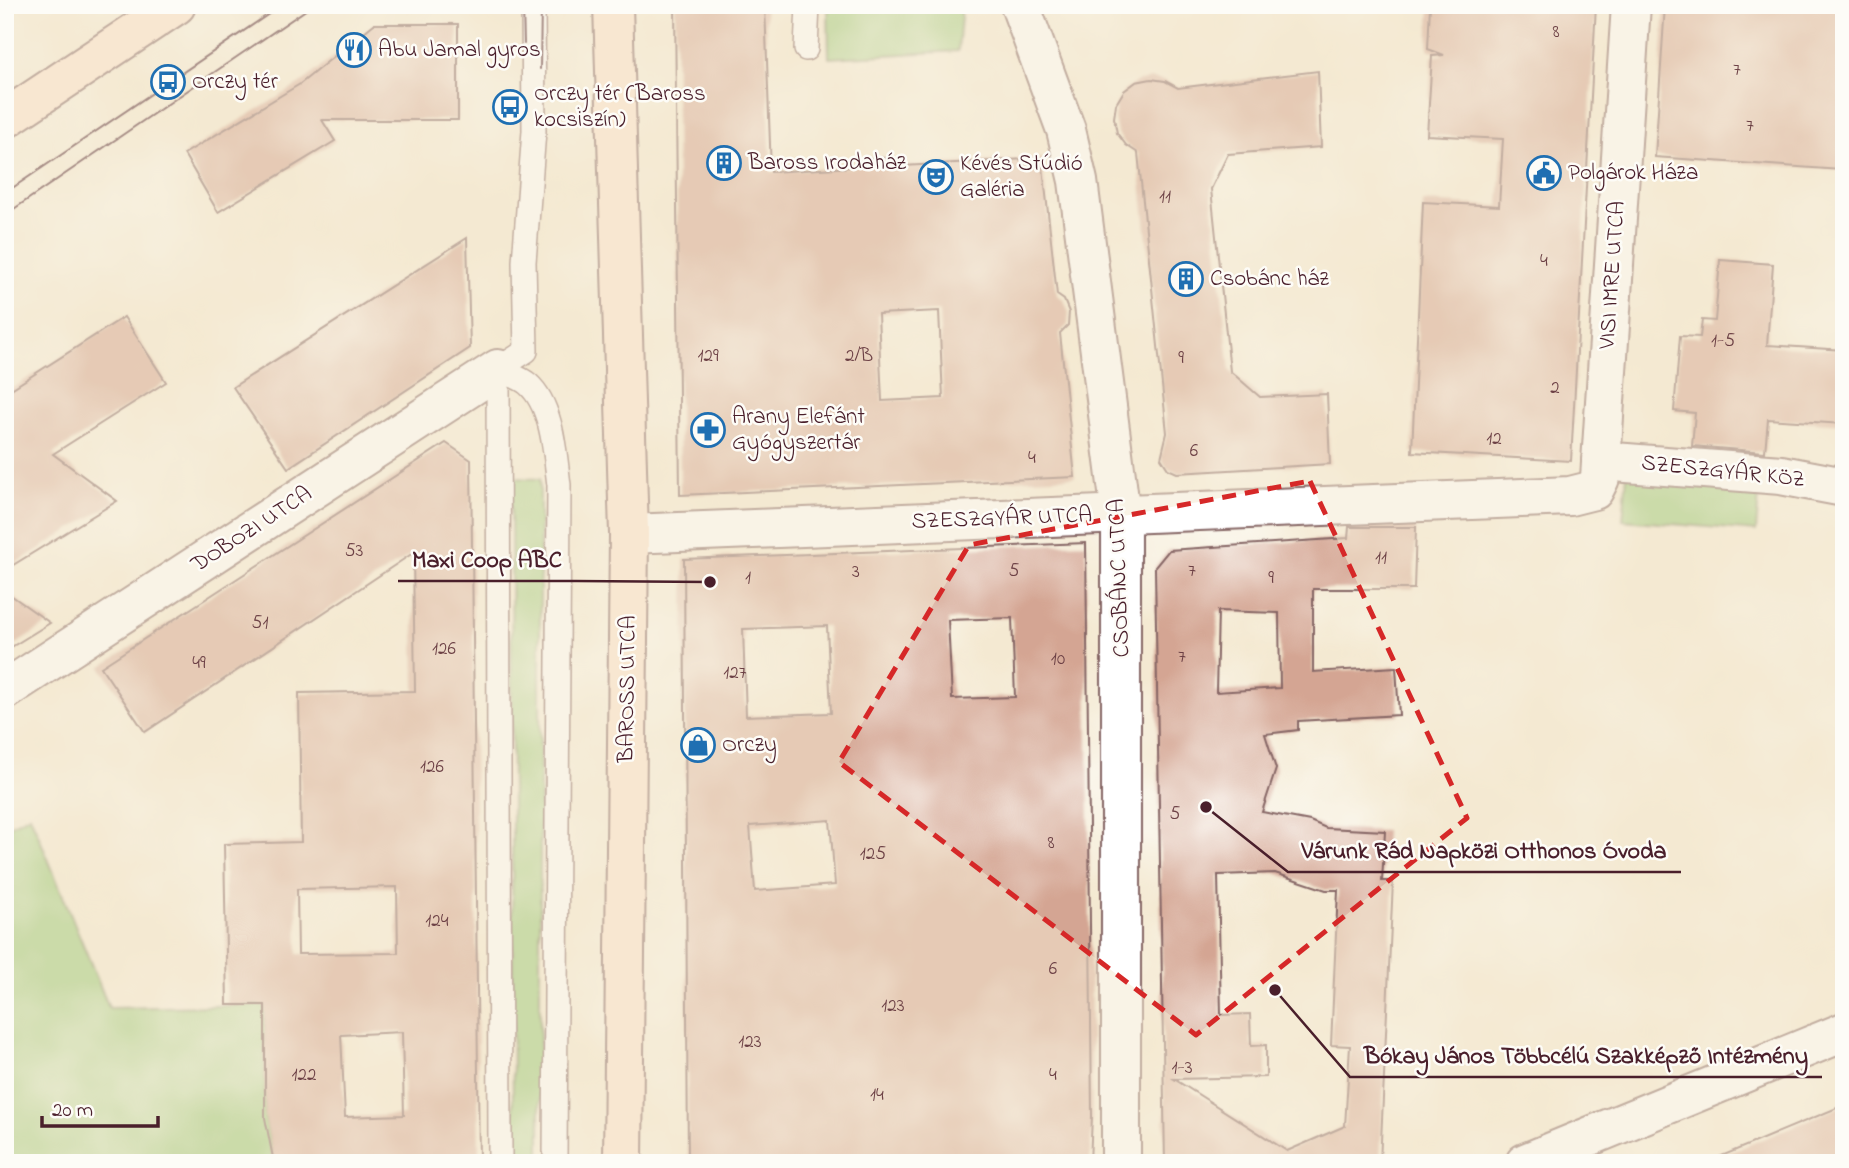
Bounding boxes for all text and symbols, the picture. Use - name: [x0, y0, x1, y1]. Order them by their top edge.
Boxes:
- house number: 8: [1552, 19, 1560, 46]
- restaurant icon: Abu Jamal gyros: [335, 31, 373, 69]
- place label: Abu Jamal gyros: [378, 34, 541, 69]
- house number: 7: [1733, 57, 1741, 84]
- bus stop icon: Orczy tér: [149, 63, 187, 101]
- place label: Orczy tér: [192, 66, 279, 101]
- place label: Orczy tér (Baross kocsiszín): [534, 78, 706, 137]
- bus stop icon: Orczy tér (Baross kocsiszín): [491, 88, 529, 126]
- house number: 7: [1746, 113, 1754, 140]
- building icon: Baross Irodaház: [705, 144, 743, 182]
- place label: Baross Irodaház: [747, 147, 907, 180]
- place label: Kévés Stúdió Galéria: [960, 148, 1083, 207]
- public building icon: Polgárok Háza: [1525, 154, 1563, 192]
- place label: Polgárok Háza: [1568, 157, 1698, 191]
- theatre icon: Kévés Stúdió Galéria: [917, 158, 955, 196]
- house number: 11: [1159, 184, 1171, 211]
- street label: VISI IMRE UTCA: [1591, 200, 1635, 351]
- house number: 4: [1540, 248, 1548, 275]
- building icon: Csobánc ház: [1167, 260, 1205, 298]
- place label: Csobánc ház: [1210, 263, 1329, 296]
- house number: 1-5: [1711, 328, 1735, 355]
- house number: 129: [697, 343, 719, 370]
- house number: 2/B: [845, 343, 873, 370]
- house number: 9: [1178, 345, 1184, 372]
- house number: 2: [1550, 375, 1560, 402]
- place label: Arany Elefánt Gyógyszertár: [732, 401, 865, 462]
- pharmacy icon: Arany Elefánt Gyógyszertár: [689, 411, 727, 449]
- house number: 12: [1486, 426, 1502, 453]
- house number: 6: [1190, 438, 1198, 465]
- house number: 4: [1028, 445, 1036, 472]
- street label: SZESZGYÁR KÖZ: [1639, 446, 1807, 497]
- street label: DOBOZI UTCA: [184, 478, 319, 582]
- street label: SZESZGYÁR UTCA: [911, 498, 1093, 539]
- street label: CSOBÁNC UTCA: [1100, 498, 1139, 658]
- callout: Maxi Coop ABC: [398, 536, 576, 581]
- house number: 53: [345, 538, 364, 565]
- text: Maxi Coop ABC: [412, 544, 562, 579]
- house number: 11: [1375, 545, 1387, 572]
- house number: 5: [1009, 558, 1020, 585]
- house number: 7: [1188, 558, 1196, 585]
- house number: 3: [852, 559, 860, 586]
- house number: 1: [745, 565, 751, 592]
- house number: 9: [1268, 565, 1274, 592]
- house number: 51: [252, 610, 268, 637]
- street label: BAROSS UTCA: [610, 615, 646, 764]
- house number: 126: [432, 636, 456, 663]
- house number: 7: [1178, 644, 1186, 671]
- house number: 10: [1051, 646, 1065, 673]
- house number: 49: [192, 650, 206, 677]
- house number: 127: [723, 660, 747, 687]
- shop icon: Orczy: [679, 726, 717, 764]
- place label: Orczy: [722, 729, 777, 764]
- house number: 126: [420, 754, 444, 781]
- house number: 5: [1170, 801, 1181, 828]
- callout: Várunk Rád Napközi Otthonos Óvoda: [1288, 827, 1681, 872]
- house number: 8: [1047, 830, 1055, 857]
- text: Várunk Rád Napközi Otthonos Óvoda: [1301, 835, 1666, 870]
- house number: 125: [860, 841, 886, 868]
- house number: 124: [425, 908, 449, 935]
- house number: 6: [1049, 956, 1057, 983]
- house number: 123: [881, 993, 905, 1020]
- house number: 123: [738, 1029, 762, 1056]
- callout: Bókay János Többcélú Szakképző Intézmény: [1350, 1032, 1822, 1077]
- text: Bókay János Többcélú Szakképző Intézmény: [1363, 1040, 1808, 1076]
- house number: 1-3: [1171, 1055, 1193, 1082]
- house number: 122: [292, 1062, 316, 1089]
- house number: 4: [1049, 1062, 1057, 1089]
- house number: 14: [870, 1082, 884, 1109]
- scale bar: [42, 1084, 158, 1128]
- text: 20 m: [52, 1096, 93, 1126]

